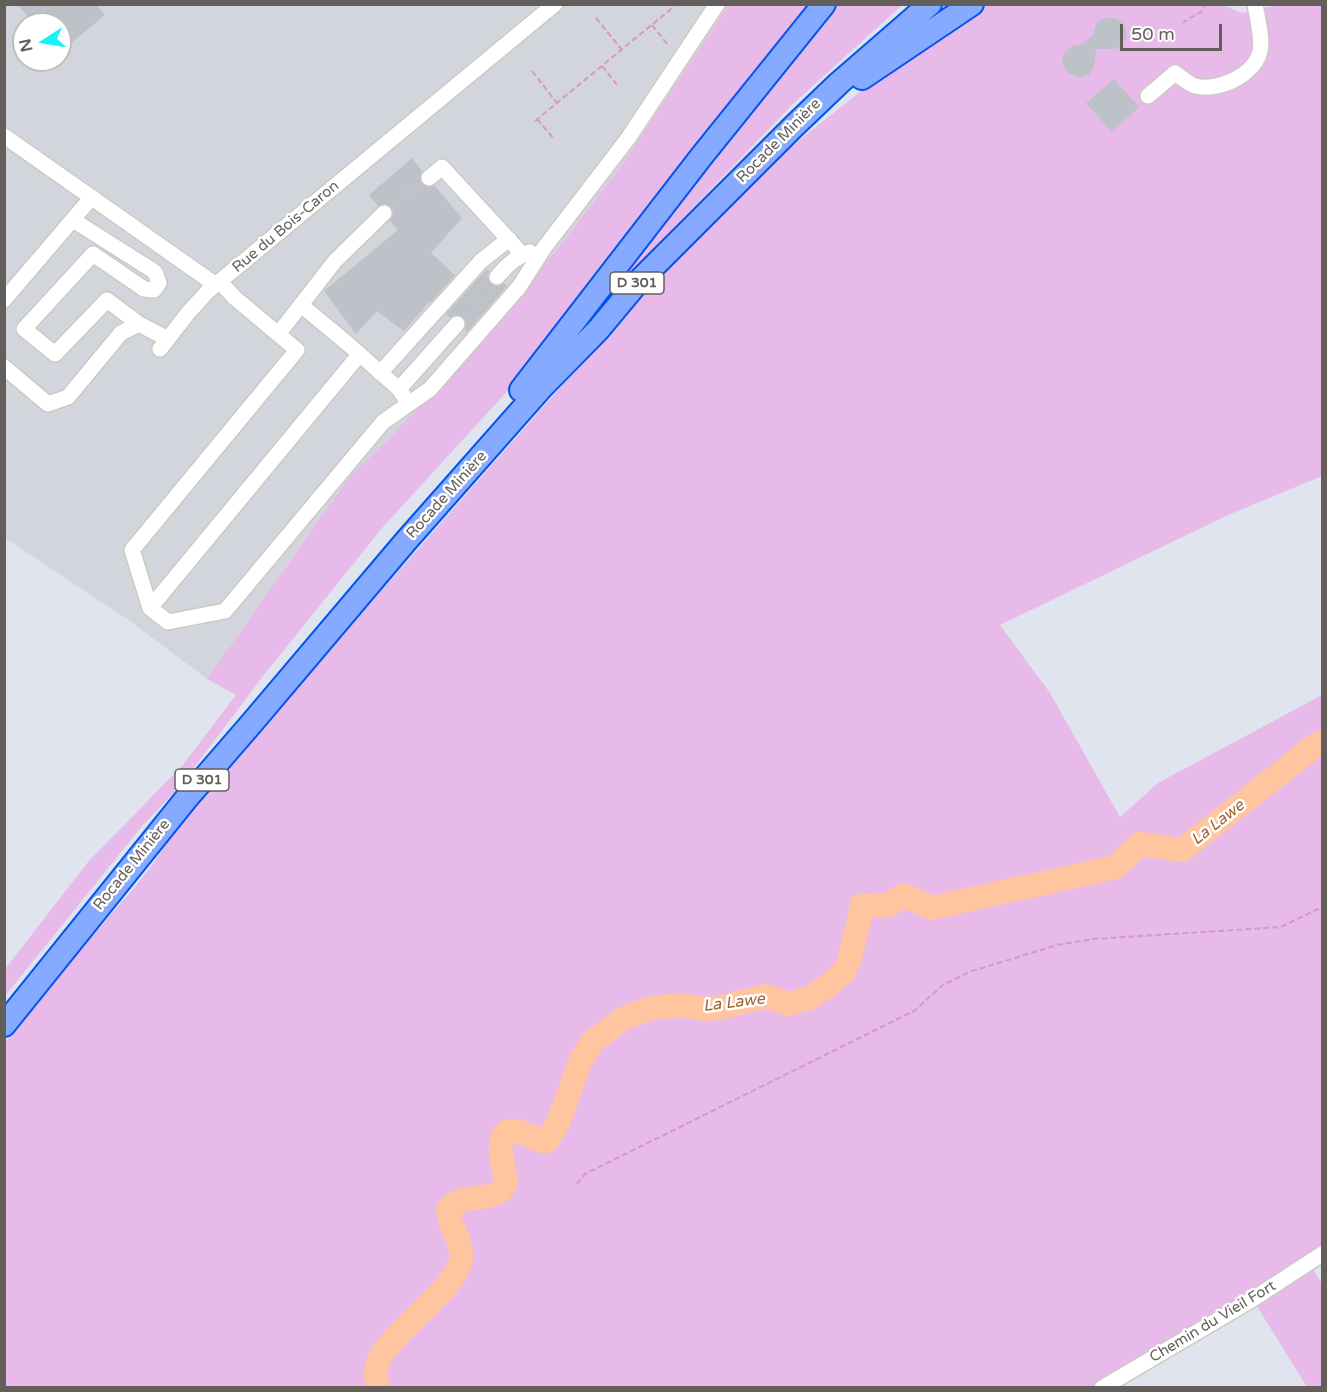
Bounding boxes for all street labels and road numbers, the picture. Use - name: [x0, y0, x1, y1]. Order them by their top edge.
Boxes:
- street label: Rocade Minière: [733, 95, 825, 187]
- street label: Rue du Bois-Caron: [229, 177, 343, 277]
- road number: D 301: [610, 272, 664, 294]
- street label: Rocade Minière: [403, 448, 491, 542]
- road number: D 301: [175, 769, 229, 791]
- street label: Rocade Minière: [90, 816, 174, 914]
- street label: Chemin du Vieil Fort: [1147, 1277, 1279, 1367]

